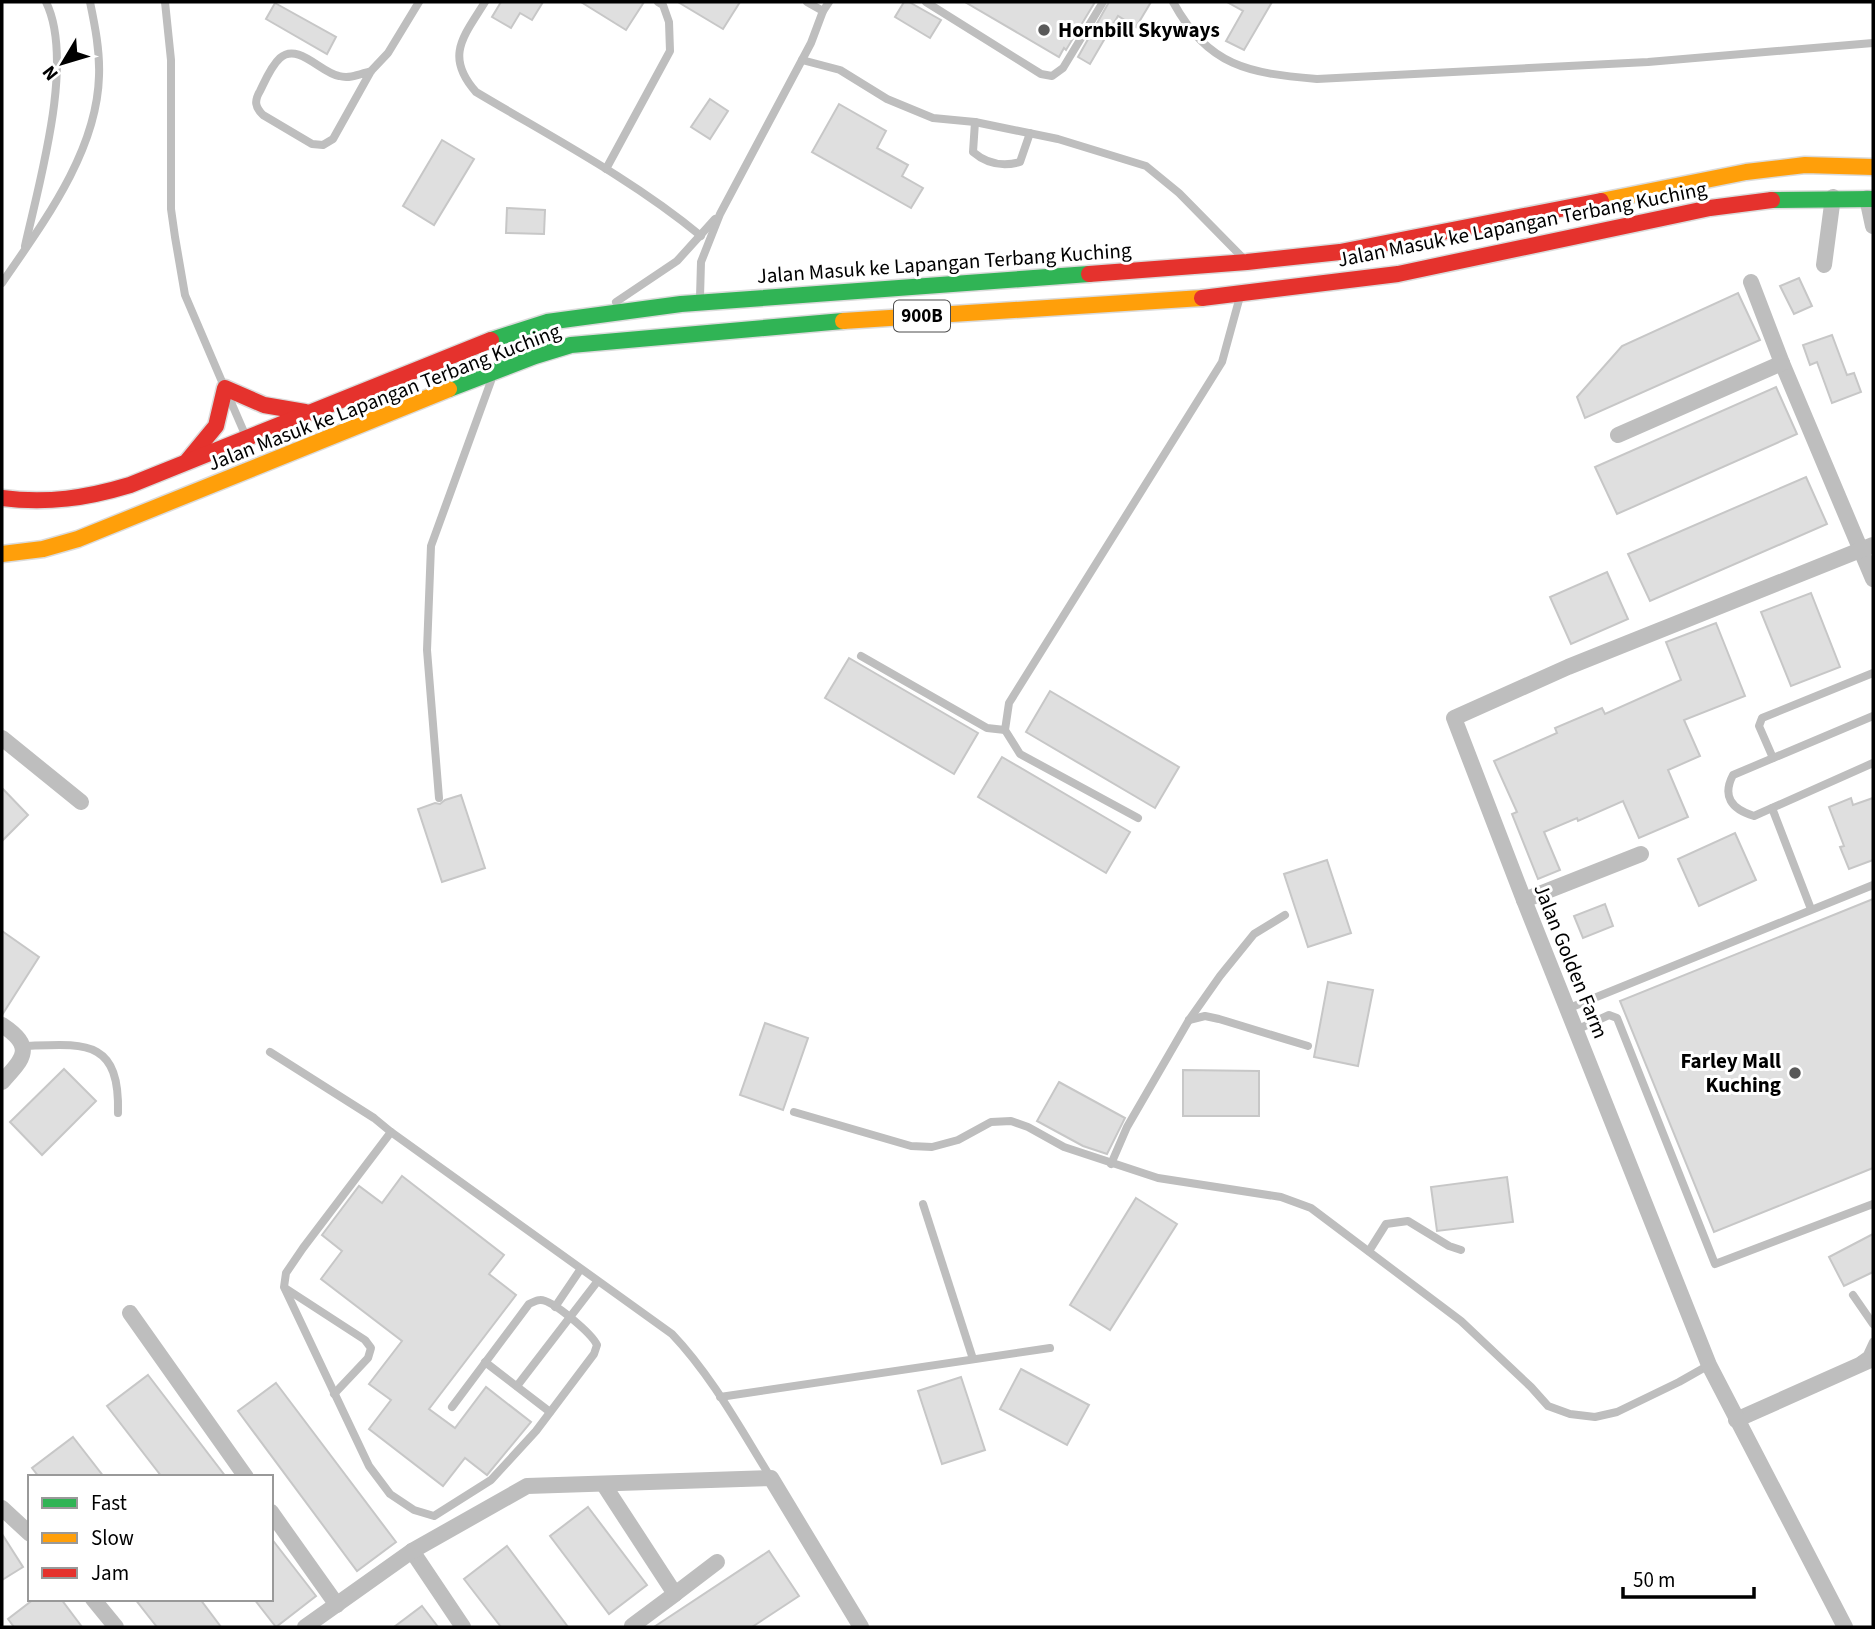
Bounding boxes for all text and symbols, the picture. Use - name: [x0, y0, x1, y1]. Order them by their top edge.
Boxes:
- place label: Hornbill Skyways: [1058, 15, 1220, 45]
- marker: Hornbill Skyways: [1036, 22, 1052, 38]
- north arrow: [28, 28, 98, 98]
- text: N: [36, 59, 65, 86]
- street label: Jalan Masuk ke Lapangan Terbang Kuching: [1335, 173, 1710, 275]
- street label: Jalan Masuk ke Lapangan Terbang Kuching: [756, 235, 1133, 291]
- road number: 900B: [894, 300, 950, 332]
- street label: Jalan Masuk ke Lapangan Terbang Kuching: [203, 316, 565, 478]
- street label: Jalan Golden Farm: [1526, 879, 1616, 1043]
- place label: Farley Mall Kuching: [1680, 1046, 1781, 1100]
- marker: Farley Mall Kuching: [1787, 1065, 1803, 1081]
- legend: [28, 1475, 273, 1601]
- text: Fast: [91, 1488, 127, 1518]
- text: Slow: [91, 1523, 134, 1553]
- scale bar: [1623, 1556, 1754, 1600]
- text: Jam: [91, 1558, 129, 1588]
- text: 50 m: [1633, 1565, 1675, 1595]

